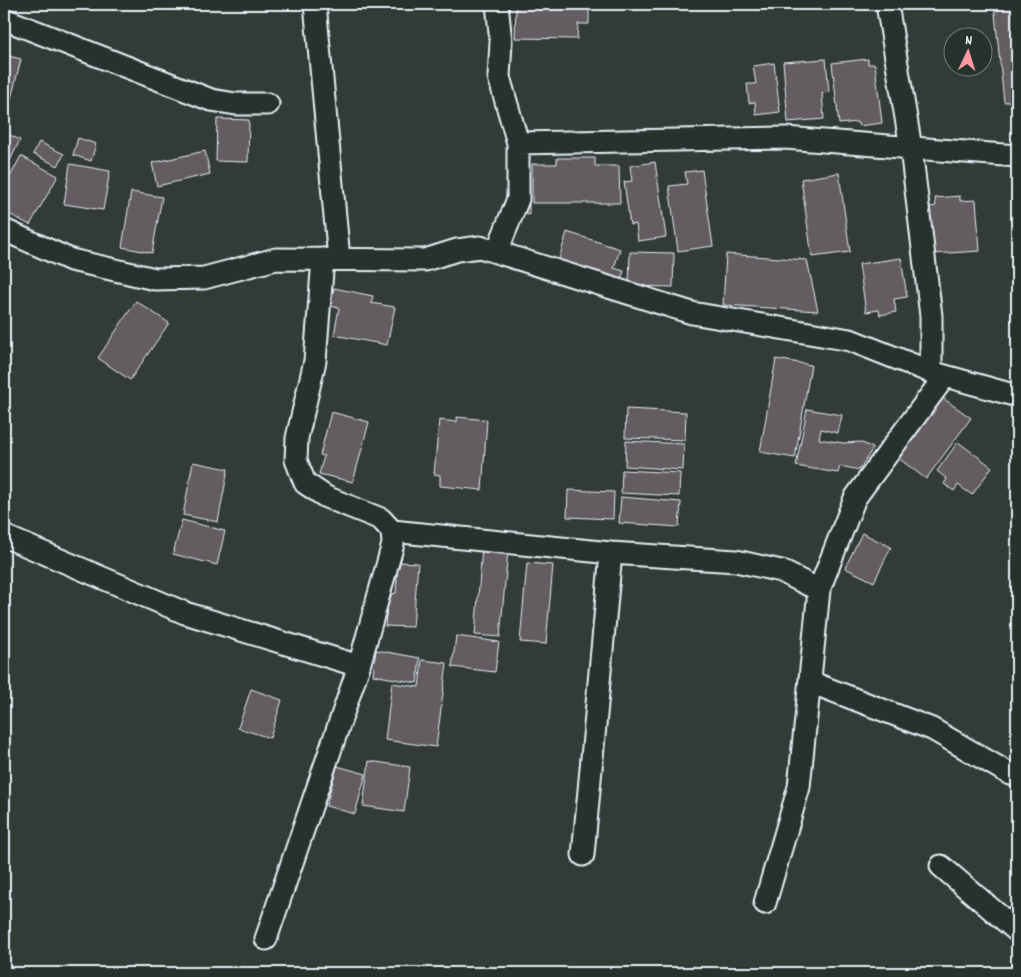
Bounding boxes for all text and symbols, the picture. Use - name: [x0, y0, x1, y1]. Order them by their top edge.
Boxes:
- north arrow: [944, 28, 994, 78]
- text: N: [965, 31, 973, 51]

